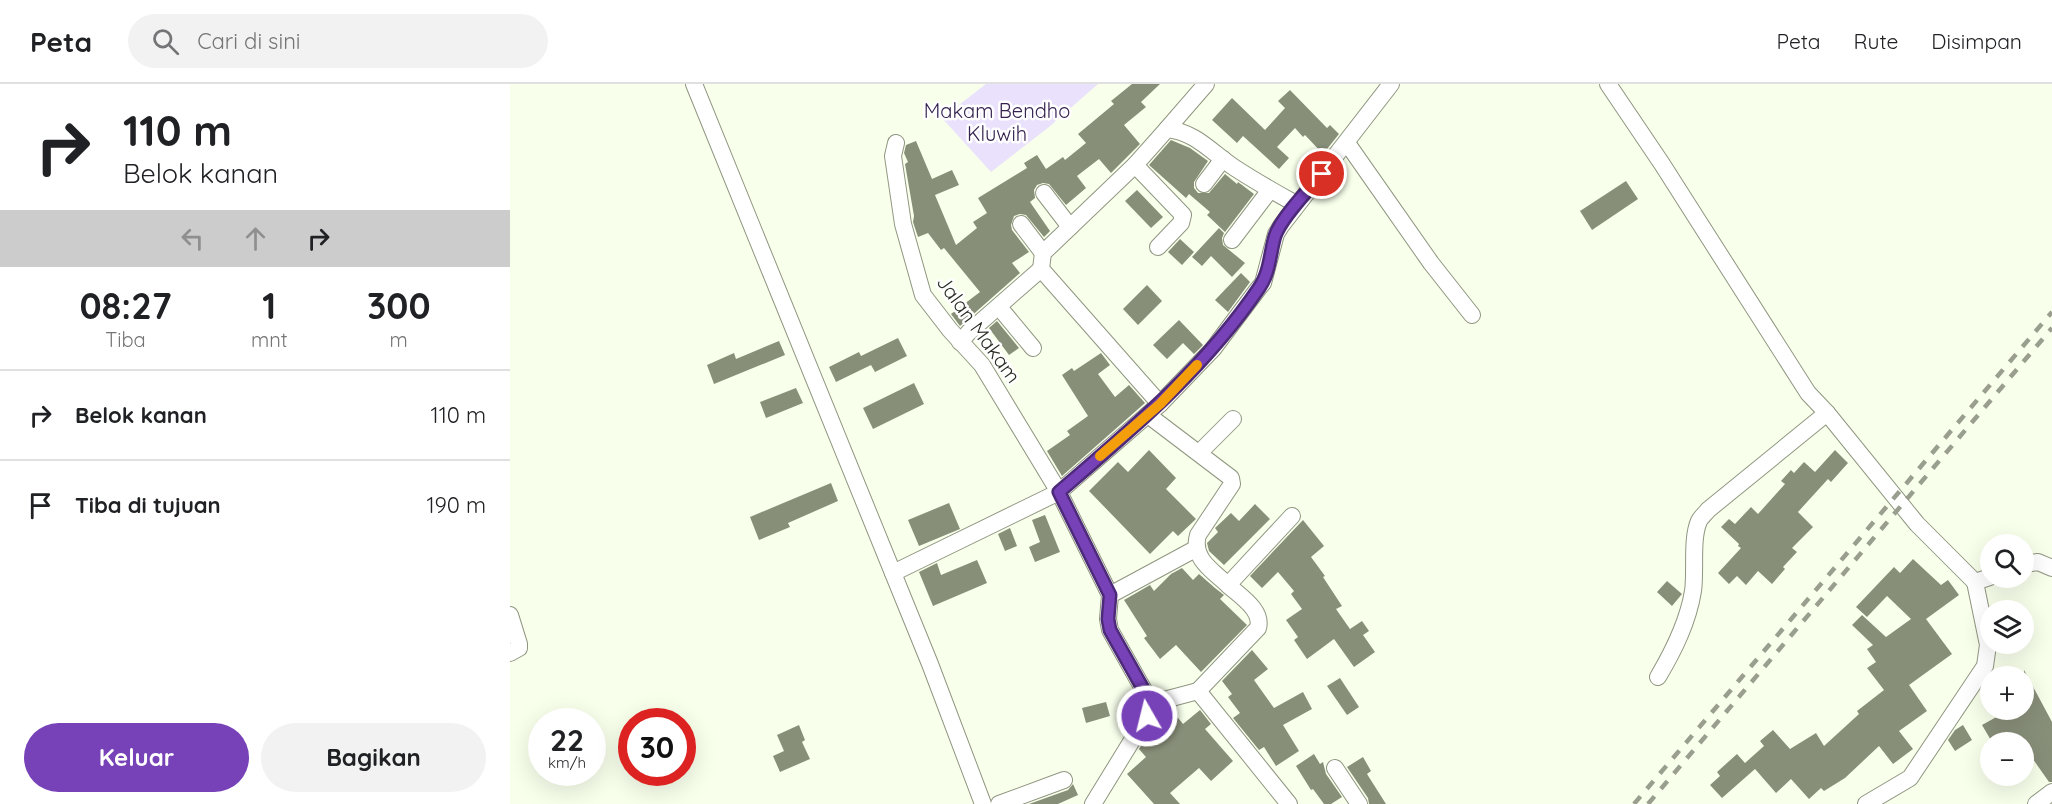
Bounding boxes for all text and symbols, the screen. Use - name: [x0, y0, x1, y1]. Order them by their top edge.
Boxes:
- search box: [128, 14, 548, 68]
- text: Peta: [30, 24, 92, 59]
- icon: search: [149, 25, 182, 58]
- text: Cari di sini: [197, 27, 301, 55]
- text: Peta: [1777, 28, 1821, 54]
- text: Rute: [1854, 28, 1898, 54]
- text: Disimpan: [1931, 28, 2022, 54]
- park label: Makam Bendho Kluwih: [924, 98, 1070, 146]
- text: 110 m: [123, 104, 232, 157]
- icon: right: [24, 108, 102, 186]
- pin: [1296, 148, 1347, 199]
- text: Belok kanan: [123, 156, 278, 190]
- icon: arrive: [1305, 157, 1338, 190]
- icon: left: [176, 222, 209, 255]
- icon: ahead: [239, 222, 272, 255]
- icon: right: [302, 222, 335, 255]
- street label: Jalan Makam: [932, 270, 1026, 388]
- text: 08:27: [79, 283, 171, 328]
- text: 1: [262, 283, 276, 328]
- text: 300: [367, 283, 431, 328]
- text: Tiba: [105, 327, 146, 352]
- text: mnt: [251, 327, 287, 352]
- text: m: [390, 327, 408, 352]
- icon: right: [24, 399, 57, 432]
- text: Belok kanan: [75, 401, 207, 429]
- text: 110 m: [431, 401, 486, 429]
- icon: arrive: [24, 489, 57, 522]
- text: Tiba di tujuan: [75, 491, 221, 519]
- text: 190 m: [426, 491, 486, 519]
- map controls: [1980, 534, 2034, 786]
- button: search: [1980, 534, 2034, 588]
- button: layers: [1980, 600, 2034, 654]
- button: +: [1980, 666, 2034, 720]
- position arrow: [1115, 684, 1179, 748]
- speed limit sign: 30: [618, 708, 696, 786]
- text: 22: [550, 721, 584, 759]
- button: Keluar: [24, 723, 249, 792]
- button: Bagikan: [261, 723, 486, 792]
- button: −: [1980, 732, 2034, 786]
- text: km/h: [548, 753, 586, 772]

